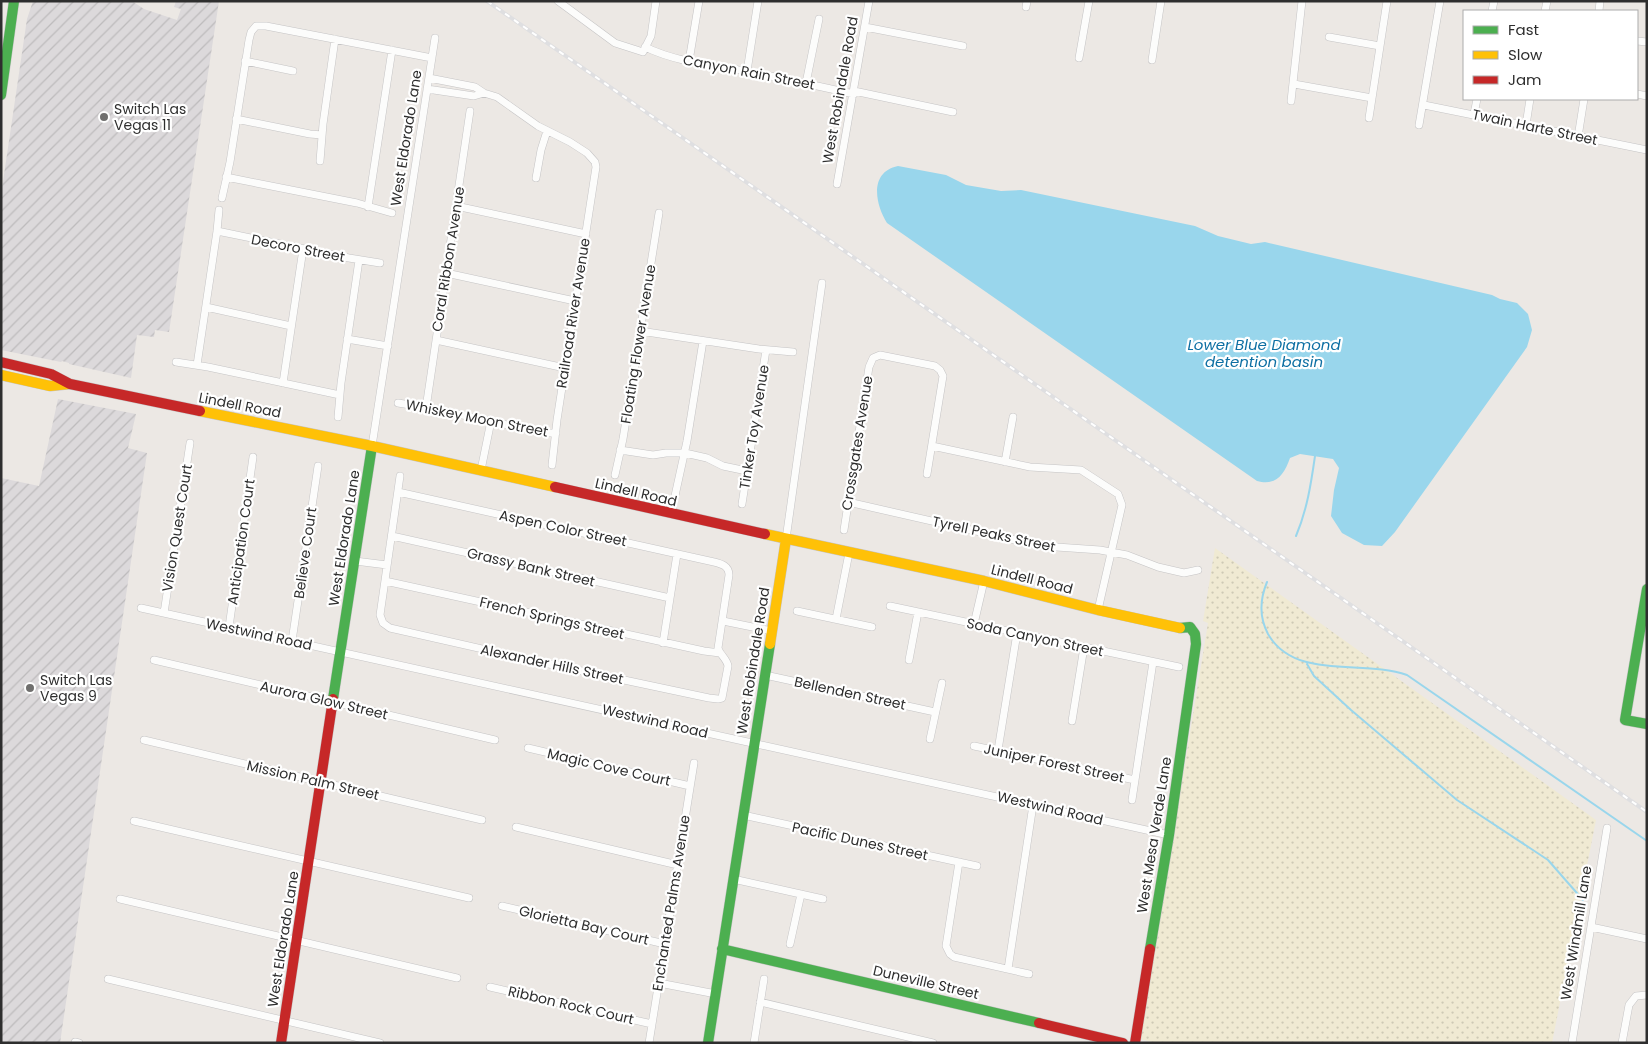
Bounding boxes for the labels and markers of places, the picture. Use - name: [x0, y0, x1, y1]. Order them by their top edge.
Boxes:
- place label: Switch Las Vegas 11: [114, 99, 186, 135]
- marker: Switch Las Vegas 11: [98, 111, 110, 123]
- place label: Switch Las Vegas 9: [40, 670, 112, 706]
- marker: Switch Las Vegas 9: [24, 682, 36, 694]

